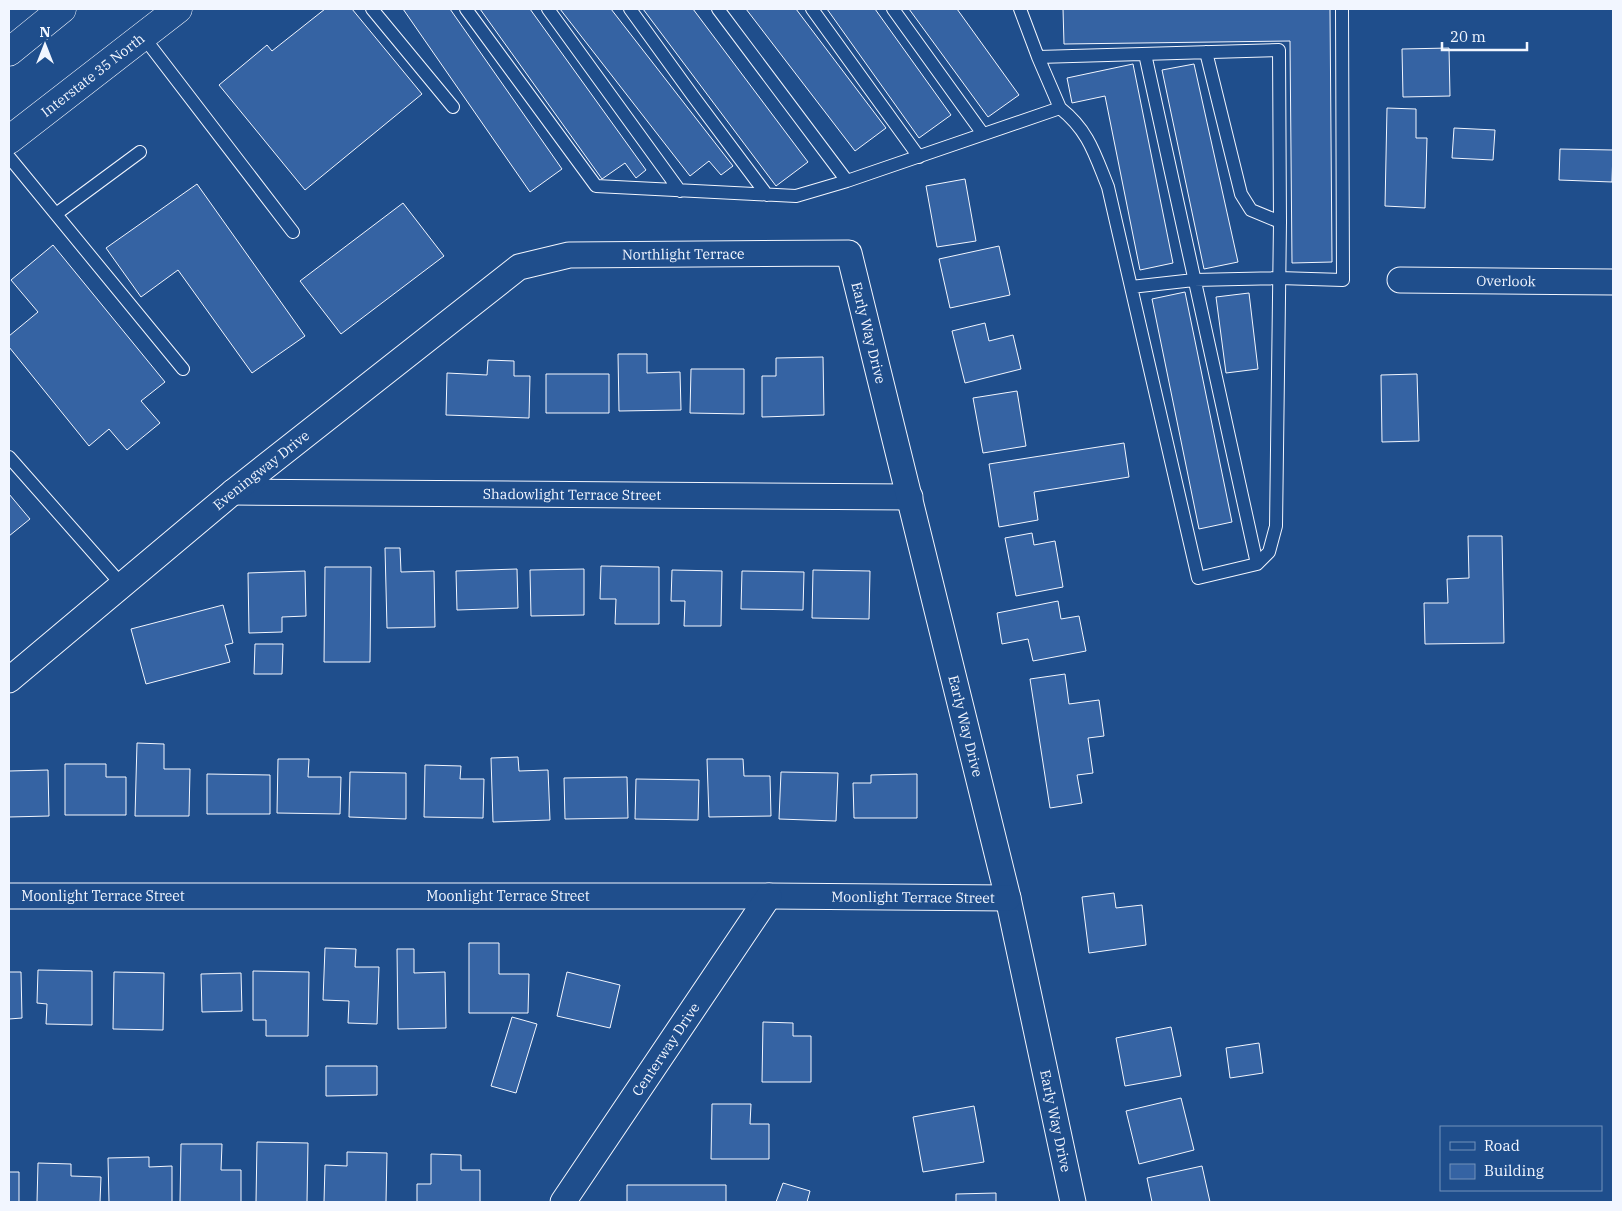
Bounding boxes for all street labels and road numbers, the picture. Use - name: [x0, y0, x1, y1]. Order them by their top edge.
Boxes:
- street label: Interstate 35 North: [38, 29, 148, 119]
- street label: Northlight Terrace: [622, 245, 745, 264]
- street label: Overlook: [1476, 272, 1537, 290]
- street label: Early Way Drive: [847, 280, 890, 386]
- street label: Eveningway Drive: [209, 426, 313, 514]
- street label: Shadowlight Terrace Street: [483, 485, 661, 504]
- street label: Early Way Drive: [944, 673, 987, 779]
- street label: Moonlight Terrace Street: [21, 887, 185, 905]
- street label: Moonlight Terrace Street: [426, 887, 590, 905]
- street label: Moonlight Terrace Street: [831, 888, 995, 907]
- street label: Centerway Drive: [628, 999, 704, 1100]
- street label: Early Way Drive: [1036, 1068, 1075, 1174]

